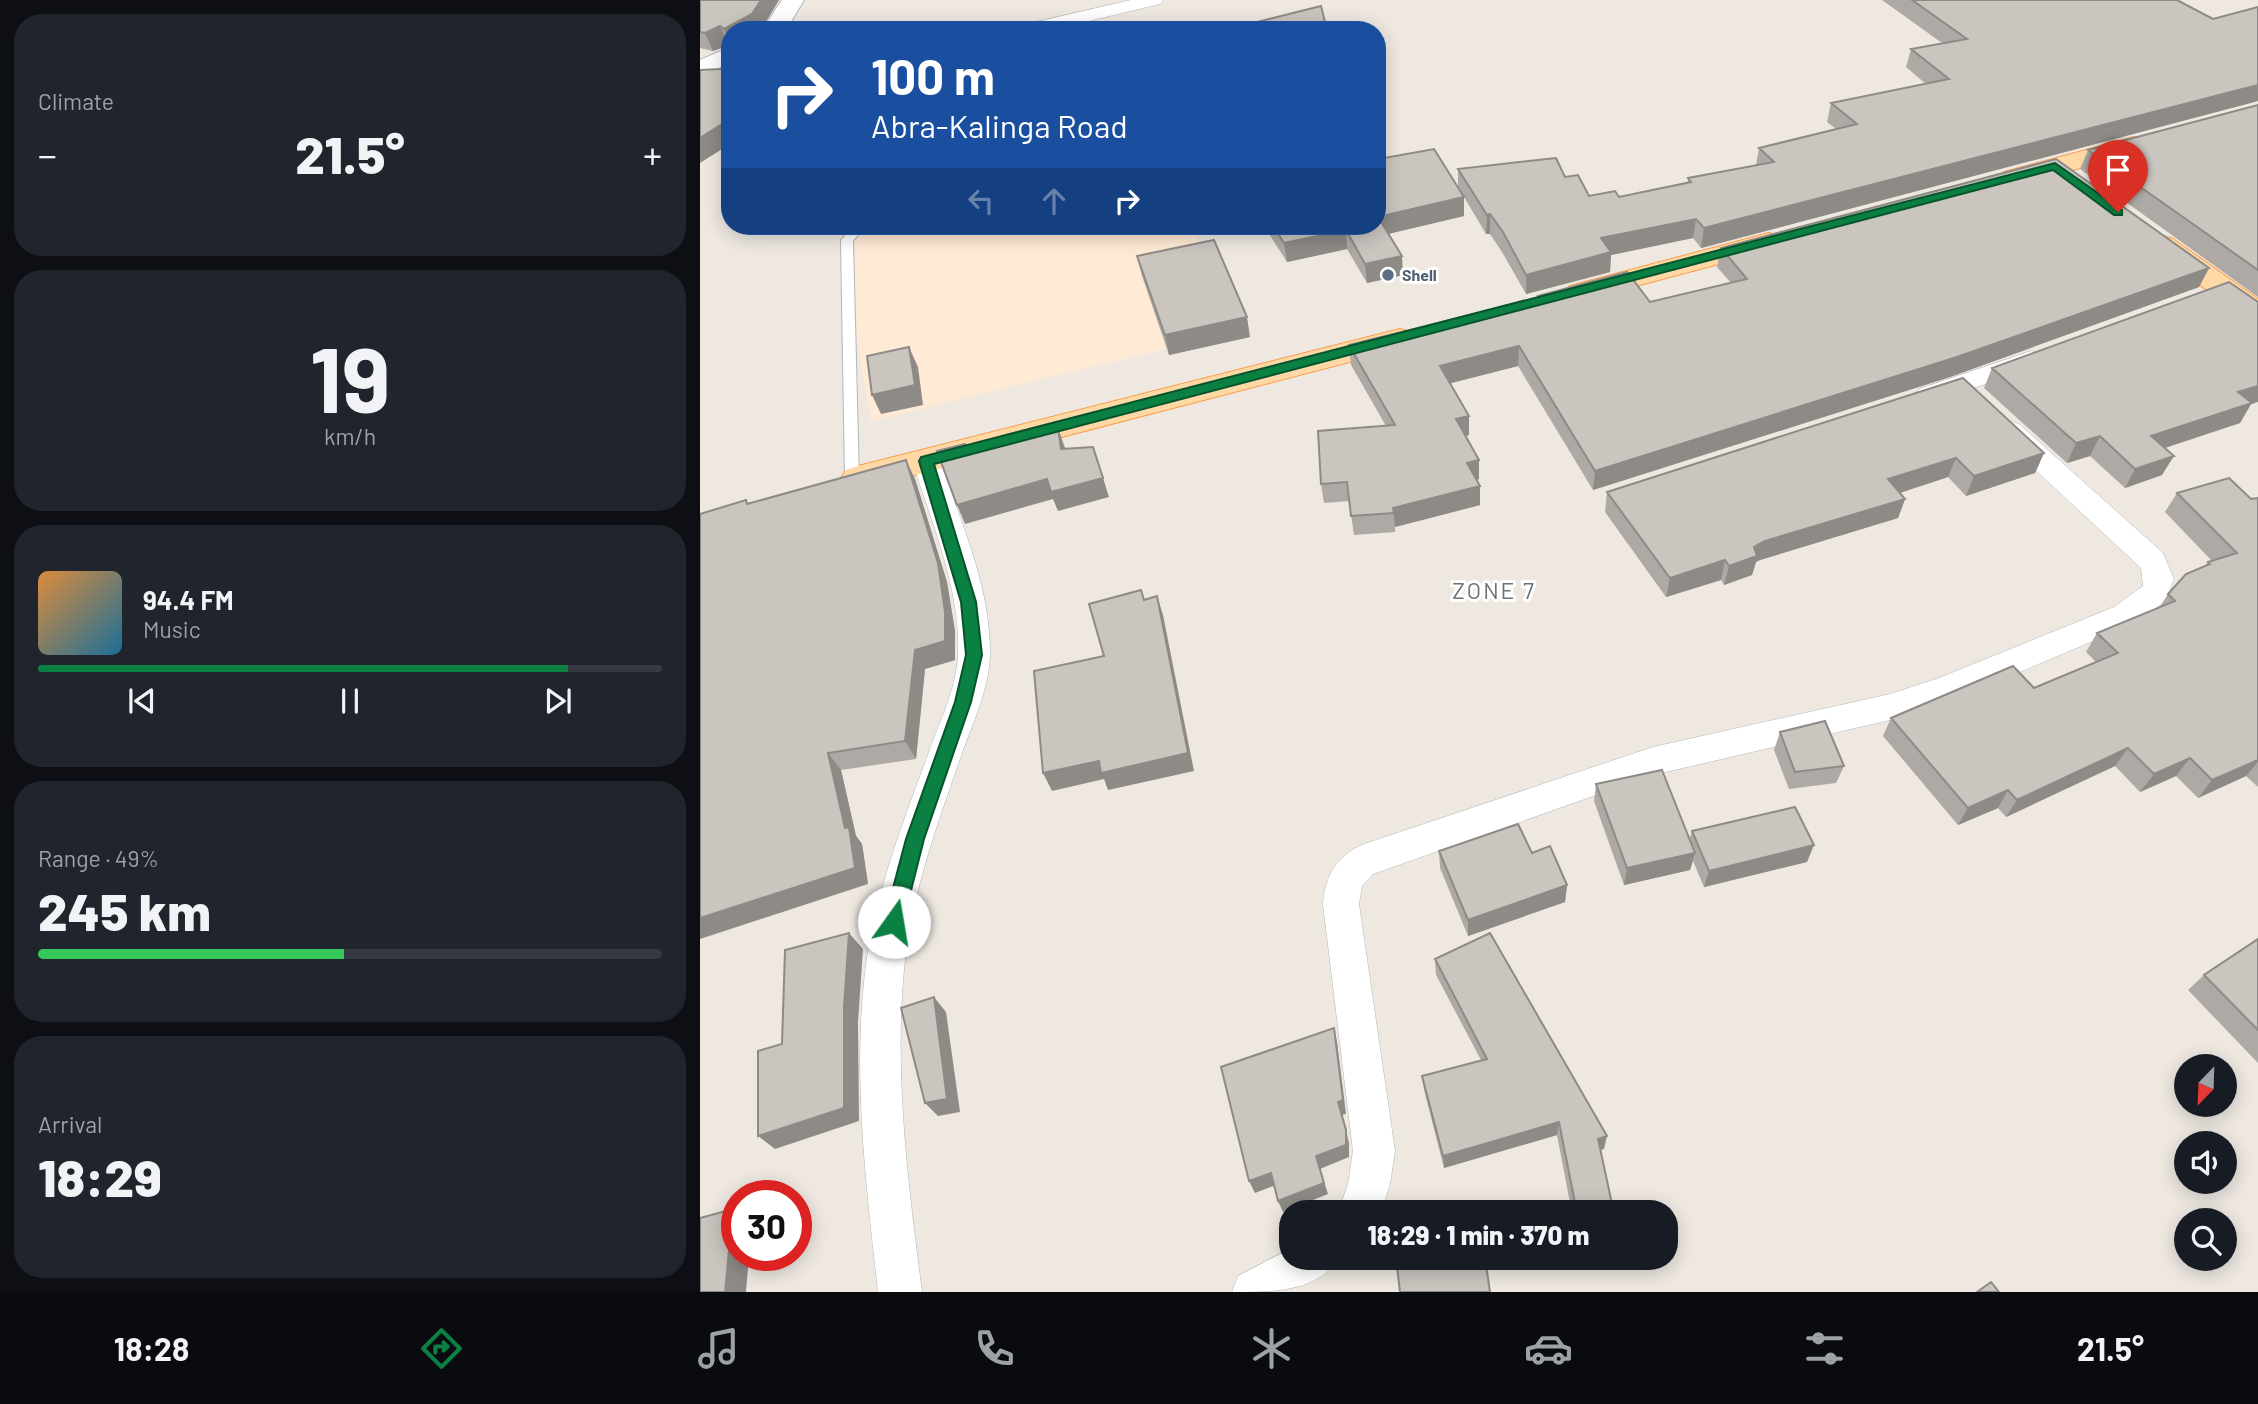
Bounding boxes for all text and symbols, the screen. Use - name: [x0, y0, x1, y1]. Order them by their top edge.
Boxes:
- text: 100 m: [871, 46, 995, 105]
- icon: right: [756, 49, 847, 140]
- text: Climate: [38, 87, 114, 115]
- text: Abra-Kalinga Road: [871, 106, 1128, 144]
- text: 21.5°: [295, 122, 405, 184]
- text: −: [38, 131, 57, 177]
- text: +: [643, 131, 662, 177]
- pin: [2088, 140, 2148, 212]
- icon: arrive: [2099, 151, 2137, 189]
- icon: left: [962, 182, 1000, 220]
- icon: ahead: [1035, 182, 1073, 220]
- icon: right: [1108, 182, 1146, 220]
- place label: Shell: [1402, 265, 1437, 284]
- marker: Shell: [1380, 267, 1396, 283]
- text: 19: [310, 322, 390, 431]
- text: km/h: [324, 422, 376, 450]
- district label: ZONE 7: [1452, 576, 1536, 604]
- text: 94.4 FM: [143, 584, 234, 615]
- text: Music: [143, 615, 201, 643]
- icon: previous: [123, 682, 161, 720]
- icon: pause: [331, 682, 369, 720]
- icon: next: [539, 682, 577, 720]
- text: Range · 49%: [38, 844, 159, 872]
- text: 245 km: [38, 879, 211, 941]
- position arrow: [857, 885, 931, 959]
- north arrow: [2174, 1054, 2236, 1116]
- map controls: [2174, 1054, 2237, 1271]
- text: Arrival: [38, 1110, 102, 1138]
- button: sound: [2174, 1131, 2237, 1194]
- text: 18:29: [38, 1145, 162, 1207]
- speed limit sign: 30: [721, 1180, 812, 1271]
- button: search: [2174, 1208, 2237, 1271]
- text: 18:29 · 1 min · 370 m: [1368, 1219, 1589, 1250]
- icon: directions: [417, 1324, 466, 1373]
- icon: music: [694, 1324, 743, 1373]
- icon: phone: [970, 1324, 1019, 1373]
- icon: climate: [1247, 1324, 1296, 1373]
- icon: car: [1524, 1324, 1573, 1373]
- icon: filters: [1800, 1324, 1849, 1373]
- text: 18:28: [114, 1329, 189, 1367]
- text: 21.5°: [2077, 1329, 2144, 1367]

